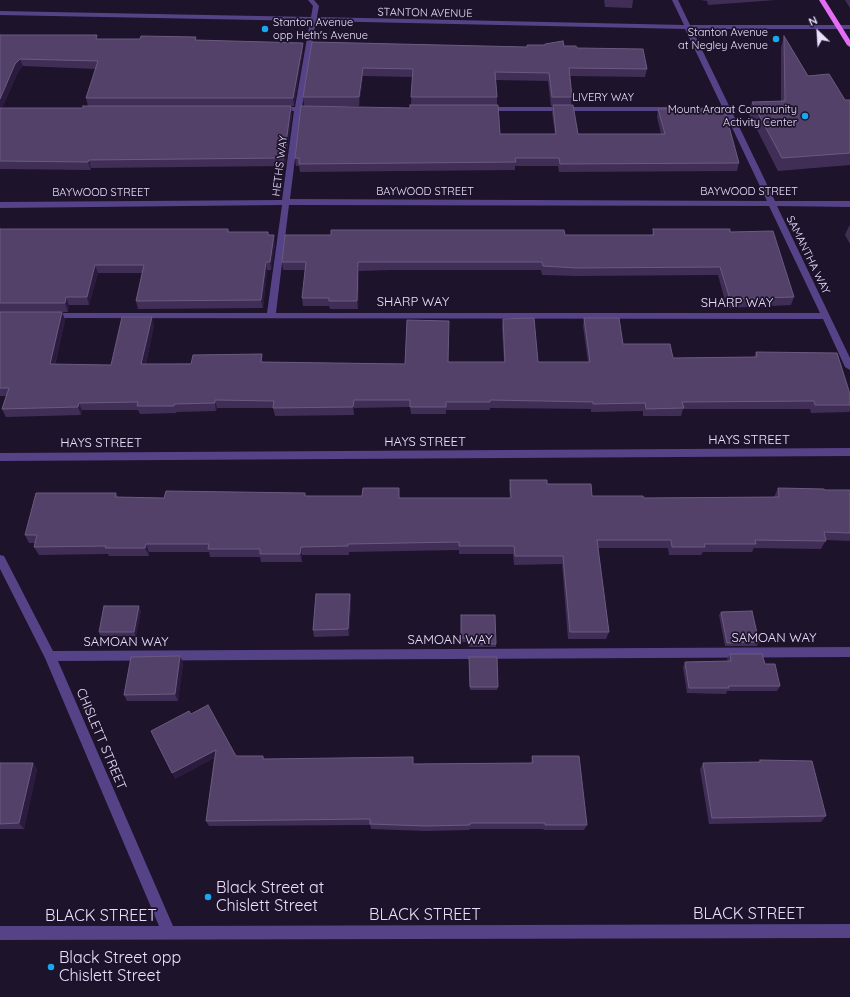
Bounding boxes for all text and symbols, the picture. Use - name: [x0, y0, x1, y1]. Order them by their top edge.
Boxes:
- street label: STANTON AVENUE: [377, 6, 473, 20]
- north arrow: [798, 12, 838, 52]
- text: N: [806, 13, 820, 29]
- place label: Stanton Avenue opp Heth's Avenue: [273, 16, 368, 42]
- marker: Stanton Avenue opp Heth's Avenue: [260, 24, 270, 34]
- place label: Stanton Avenue at Negley Avenue: [678, 26, 768, 52]
- marker: Stanton Avenue at Negley Avenue: [771, 34, 781, 44]
- street label: LIVERY WAY: [572, 91, 634, 105]
- place label: Mount Ararat Community Activity Center: [668, 103, 797, 129]
- marker: Mount Ararat Community Activity Center: [800, 111, 810, 121]
- street label: HETHS WAY: [270, 135, 290, 197]
- street label: BAYWOOD STREET: [376, 185, 474, 199]
- street label: BAYWOOD STREET: [700, 185, 798, 199]
- street label: BAYWOOD STREET: [52, 186, 150, 200]
- street label: SAMANTHA WAY: [783, 214, 833, 296]
- street label: SHARP WAY: [377, 294, 449, 310]
- street label: SHARP WAY: [701, 295, 773, 311]
- street label: HAYS STREET: [708, 432, 790, 448]
- street label: HAYS STREET: [384, 434, 466, 450]
- street label: HAYS STREET: [60, 435, 142, 451]
- street label: SAMOAN WAY: [731, 630, 817, 646]
- street label: SAMOAN WAY: [407, 632, 493, 648]
- street label: SAMOAN WAY: [83, 634, 169, 650]
- street label: CHISLETT STREET: [73, 686, 129, 792]
- place label: Black Street at Chislett Street: [216, 878, 324, 916]
- marker: Black Street at Chislett Street: [203, 892, 213, 902]
- street label: BLACK STREET: [693, 904, 805, 924]
- street label: BLACK STREET: [369, 905, 481, 925]
- street label: BLACK STREET: [45, 906, 157, 926]
- place label: Black Street opp Chislett Street: [59, 948, 181, 986]
- marker: Black Street opp Chislett Street: [46, 962, 56, 972]

